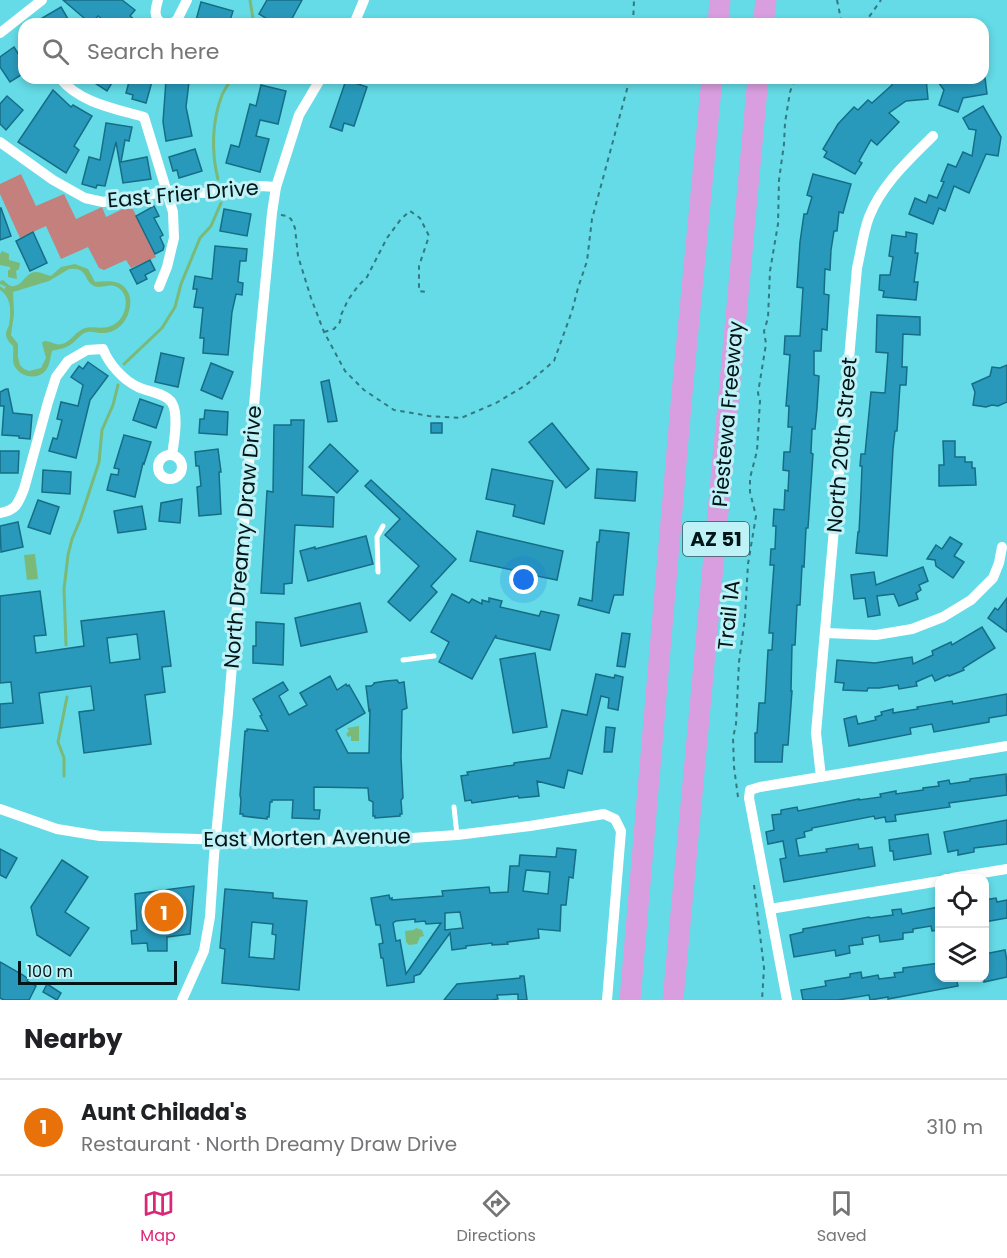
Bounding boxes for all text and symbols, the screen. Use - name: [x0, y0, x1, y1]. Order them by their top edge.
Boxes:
- search box: [18, 18, 989, 84]
- icon: search: [39, 35, 72, 68]
- text: Search here: [87, 36, 220, 67]
- street label: East Frier Drive: [106, 172, 260, 215]
- street label: Piestewa Freeway: [705, 320, 750, 508]
- street label: North 20th Street: [819, 356, 864, 534]
- street label: North Dreamy Draw Drive: [217, 404, 268, 670]
- road number: AZ 51: [683, 522, 749, 556]
- your location: [509, 565, 538, 594]
- street label: Trail 1A: [710, 579, 747, 651]
- street label: East Morten Avenue: [203, 821, 411, 854]
- map controls: [935, 874, 989, 982]
- button: locate: [935, 874, 989, 928]
- pin: 1: [144, 890, 184, 934]
- button: layers: [935, 928, 989, 982]
- scale bar: [18, 958, 177, 986]
- text: 100 m: [27, 960, 73, 983]
- text: Nearby: [24, 1021, 122, 1057]
- text: Aunt Chilada's: [81, 1097, 247, 1128]
- text: 1: [40, 1113, 47, 1141]
- text: 310 m: [926, 1113, 983, 1141]
- text: Restaurant · North Dreamy Draw Drive: [81, 1130, 457, 1158]
- tab: Map: [140, 1187, 176, 1248]
- tab: Directions: [457, 1187, 536, 1248]
- tab: Saved: [817, 1187, 867, 1248]

